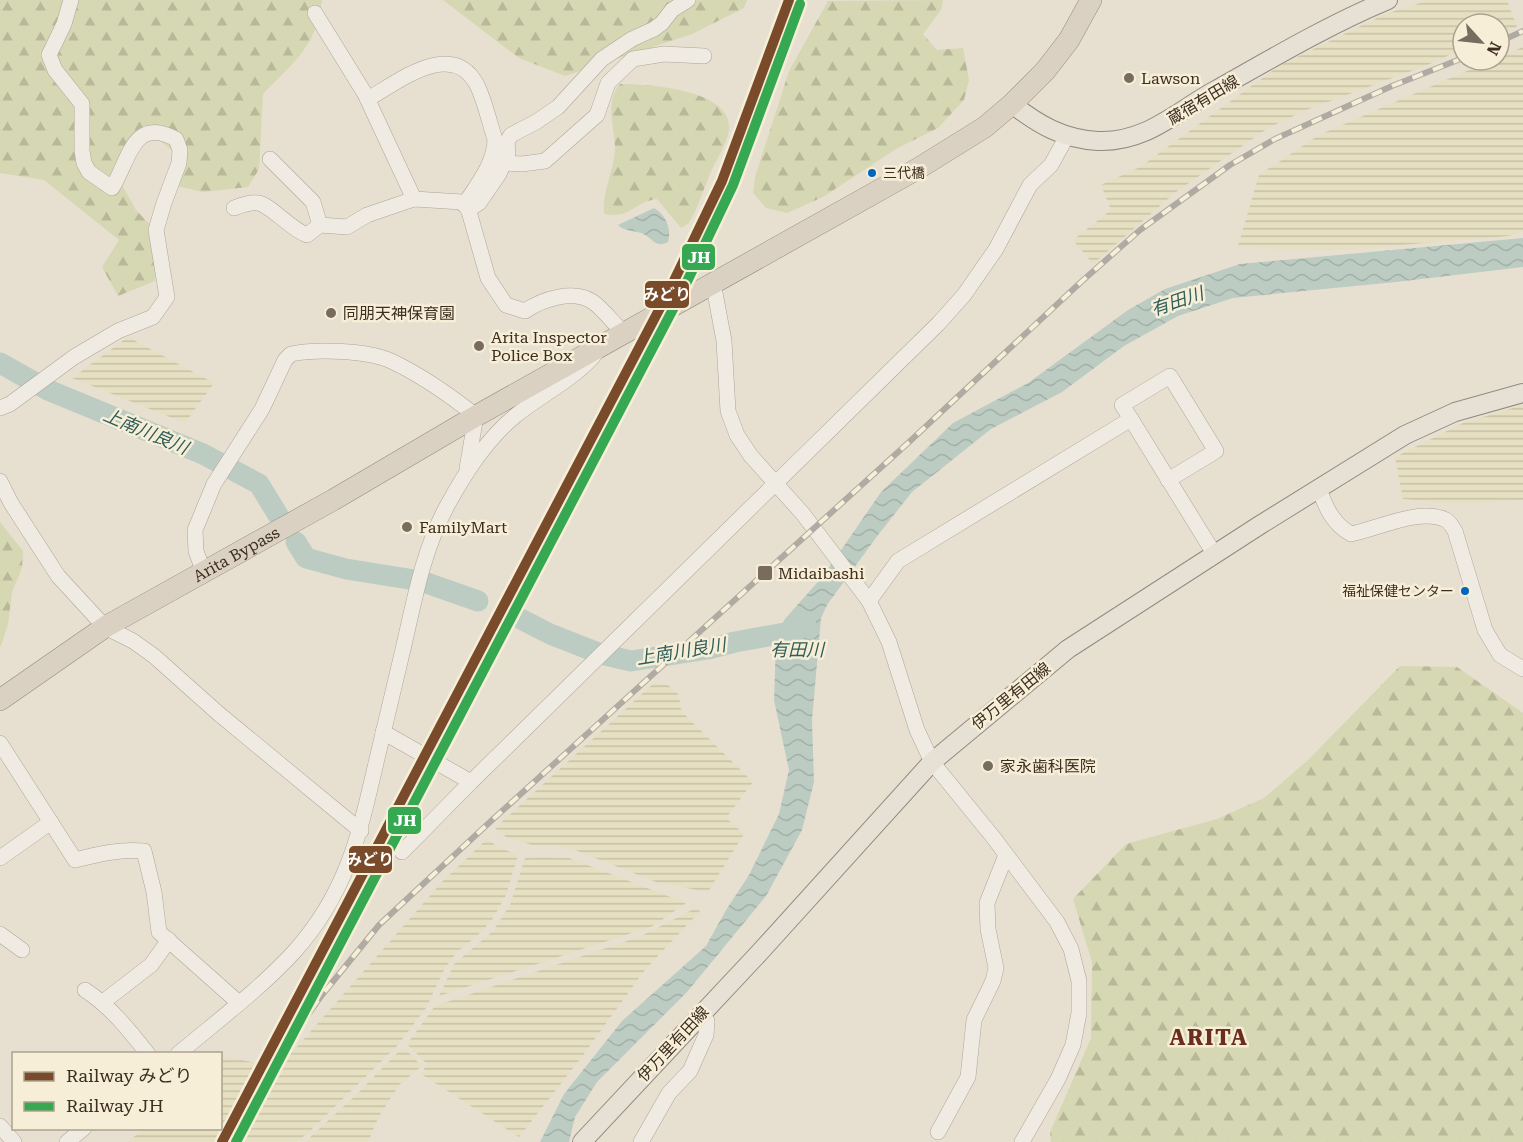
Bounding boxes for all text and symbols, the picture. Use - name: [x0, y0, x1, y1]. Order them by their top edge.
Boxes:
- north arrow: [1451, 12, 1511, 72]
- text: N: [1483, 39, 1505, 58]
- place label: Lawson: [1141, 69, 1200, 88]
- marker: Lawson: [1122, 71, 1136, 85]
- street label: 蔵宿有田線: [1164, 71, 1242, 129]
- place label: 三代橋: [883, 165, 925, 181]
- marker: 三代橋: [866, 167, 878, 179]
- line badge: JH: [681, 243, 716, 271]
- text: JH: [688, 248, 710, 267]
- line badge: みどり: [644, 280, 690, 309]
- water label: 有田川: [1148, 282, 1208, 320]
- text: みどり: [643, 285, 691, 304]
- place label: 同朋天神保育園: [343, 304, 455, 323]
- marker: 同朋天神保育園: [324, 306, 338, 320]
- place label: Arita Inspector Police Box: [491, 328, 607, 365]
- marker: Arita Inspector Police Box: [472, 339, 486, 353]
- water label: 上南川良川: [100, 404, 193, 459]
- place label: FamilyMart: [419, 518, 507, 537]
- marker: FamilyMart: [400, 520, 414, 534]
- street label: Arita Bypass: [190, 522, 283, 586]
- marker: Midaibashi: [756, 564, 774, 582]
- place label: Midaibashi: [778, 564, 864, 583]
- place label: 福祉保健センター: [1342, 583, 1454, 599]
- marker: 福祉保健センター: [1459, 585, 1471, 597]
- water label: 上南川良川: [635, 633, 729, 668]
- water label: 有田川: [770, 639, 826, 660]
- street label: 伊万里有田線: [968, 658, 1054, 734]
- place label: 家永歯科医院: [1000, 757, 1096, 776]
- marker: 家永歯科医院: [981, 759, 995, 773]
- line badge: JH: [387, 806, 422, 835]
- text: JH: [394, 811, 416, 830]
- line badge: みどり: [348, 845, 393, 874]
- text: みどり: [346, 850, 394, 869]
- street label: 伊万里有田線: [633, 1002, 713, 1086]
- district label: ARITA: [1169, 1025, 1249, 1050]
- legend: [12, 1052, 222, 1130]
- text: Railway みどり: [66, 1065, 193, 1086]
- text: Railway JH: [66, 1095, 164, 1116]

